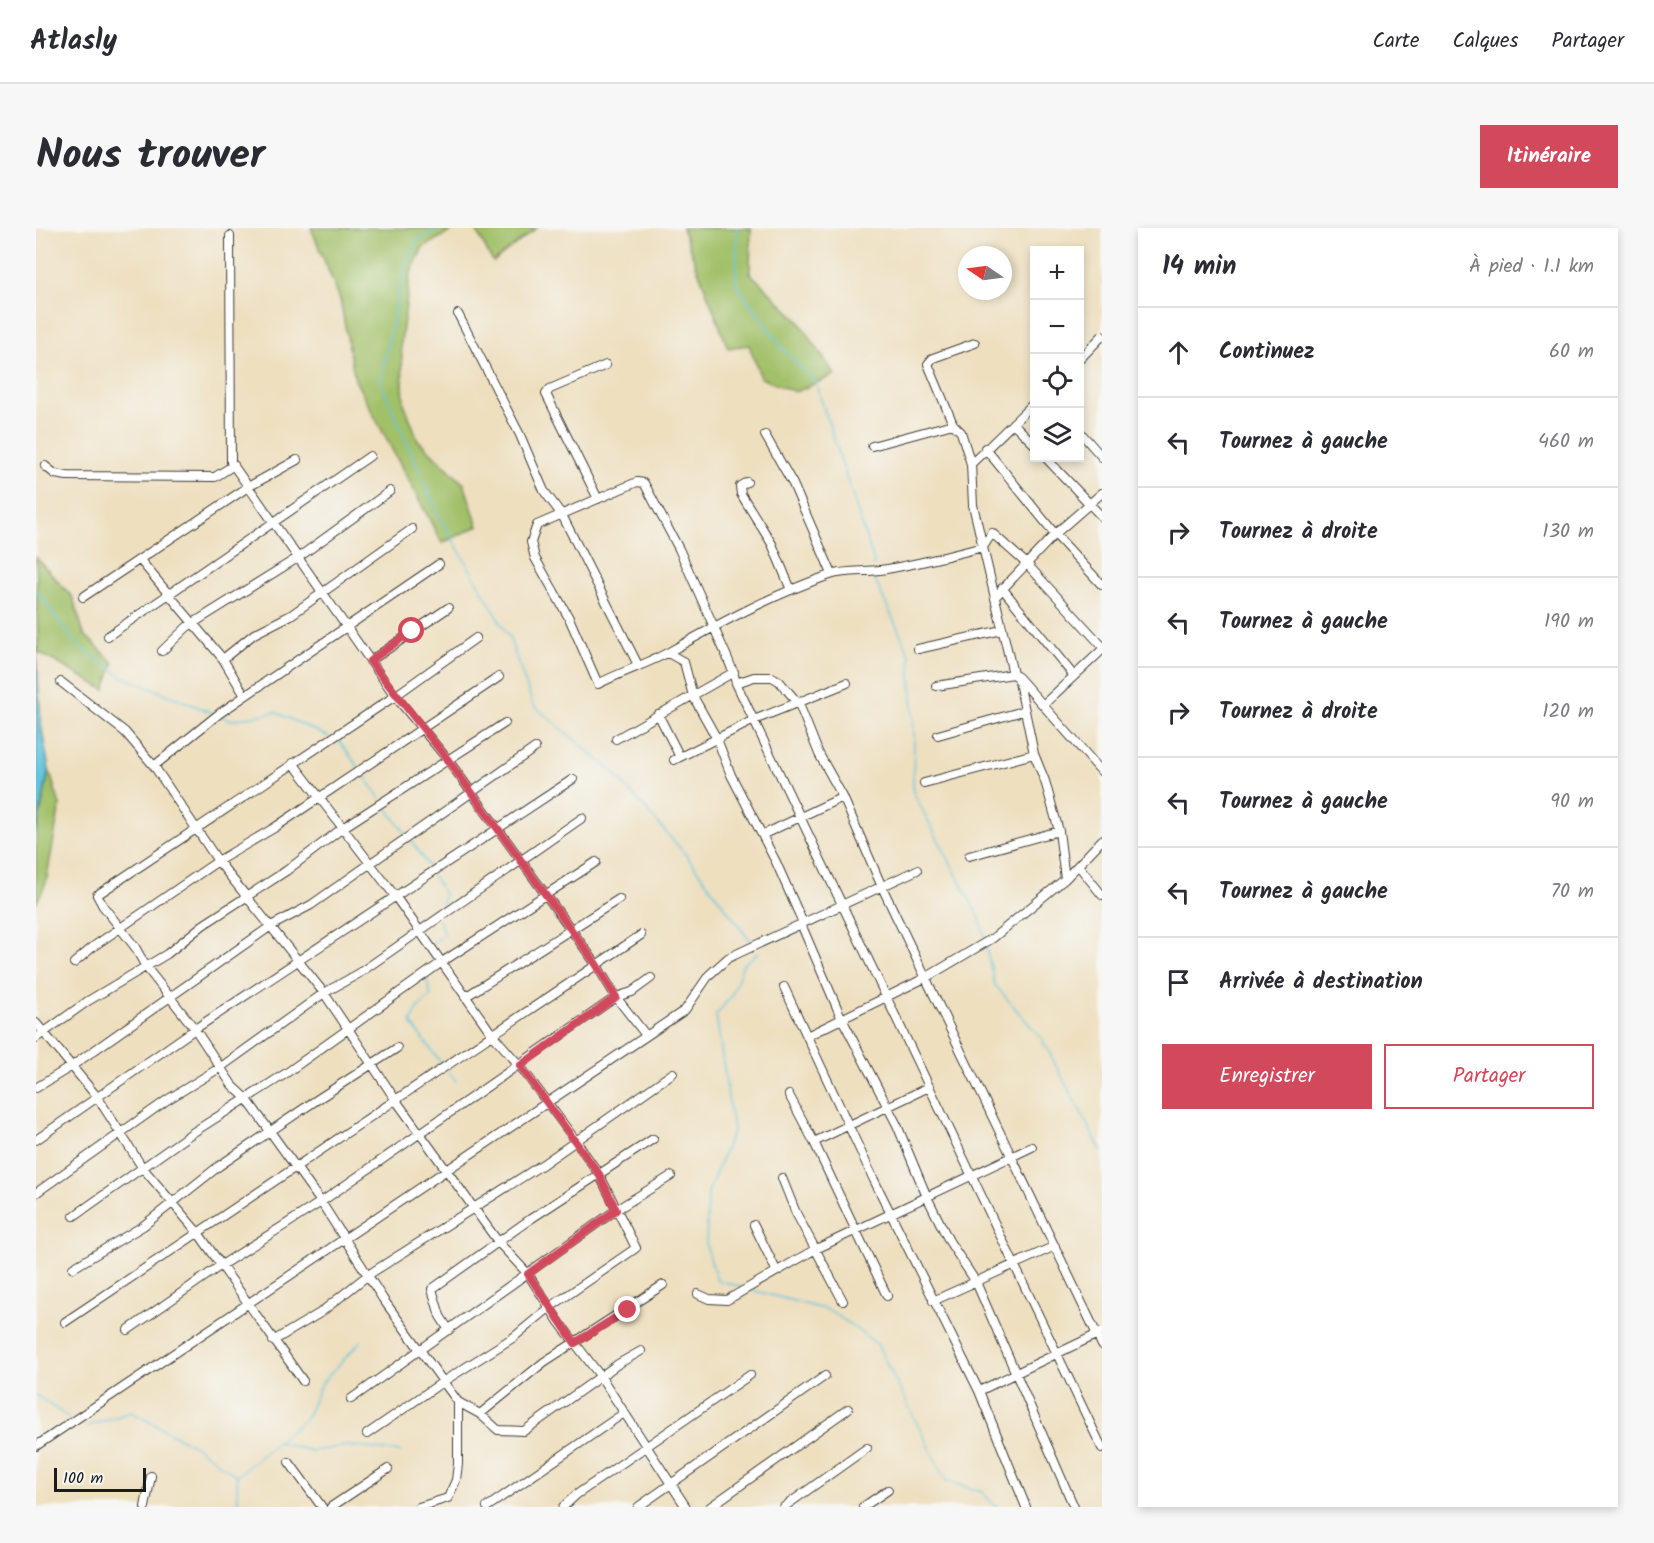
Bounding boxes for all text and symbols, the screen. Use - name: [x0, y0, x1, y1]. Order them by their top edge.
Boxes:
- text: Atlasly: [30, 19, 117, 64]
- text: Carte: [1372, 25, 1419, 58]
- text: Calques: [1452, 25, 1518, 58]
- text: Partager: [1551, 25, 1624, 58]
- text: Nous trouver: [36, 123, 265, 190]
- button: Itinéraire: [1480, 125, 1618, 188]
- north arrow: [958, 246, 1012, 300]
- map controls: [1030, 246, 1084, 462]
- button: +: [1030, 246, 1084, 300]
- text: 14 min: [1162, 246, 1237, 288]
- text: À pied · 1.1 km: [1469, 251, 1594, 283]
- button: −: [1030, 300, 1084, 354]
- text: Continuez: [1219, 335, 1315, 370]
- icon: ahead: [1162, 336, 1195, 369]
- text: 60 m: [1549, 336, 1594, 368]
- button: locate: [1030, 354, 1084, 408]
- button: layers: [1030, 408, 1084, 462]
- text: Tournez à gauche: [1219, 425, 1388, 460]
- icon: left: [1162, 426, 1195, 459]
- text: 460 m: [1538, 426, 1594, 458]
- text: Tournez à droite: [1219, 515, 1378, 550]
- icon: right: [1162, 516, 1195, 549]
- text: 130 m: [1542, 516, 1594, 548]
- text: Tournez à gauche: [1219, 605, 1388, 640]
- icon: left: [1162, 606, 1195, 639]
- text: 190 m: [1544, 606, 1594, 638]
- route start: [398, 617, 424, 643]
- text: Tournez à droite: [1219, 695, 1378, 730]
- icon: right: [1162, 696, 1195, 729]
- text: 120 m: [1542, 696, 1594, 728]
- text: Tournez à gauche: [1219, 785, 1388, 820]
- icon: left: [1162, 786, 1195, 819]
- text: 90 m: [1550, 786, 1594, 818]
- text: Tournez à gauche: [1219, 875, 1388, 910]
- icon: left: [1162, 876, 1195, 909]
- text: 70 m: [1551, 876, 1594, 908]
- text: Arrivée à destination: [1219, 965, 1423, 1000]
- icon: arrive: [1162, 966, 1195, 999]
- button: Enregistrer: [1162, 1044, 1372, 1109]
- button: Partager: [1384, 1044, 1594, 1109]
- route end: [614, 1296, 640, 1322]
- scale bar: [54, 1465, 146, 1492]
- text: 100 m: [63, 1466, 103, 1491]

